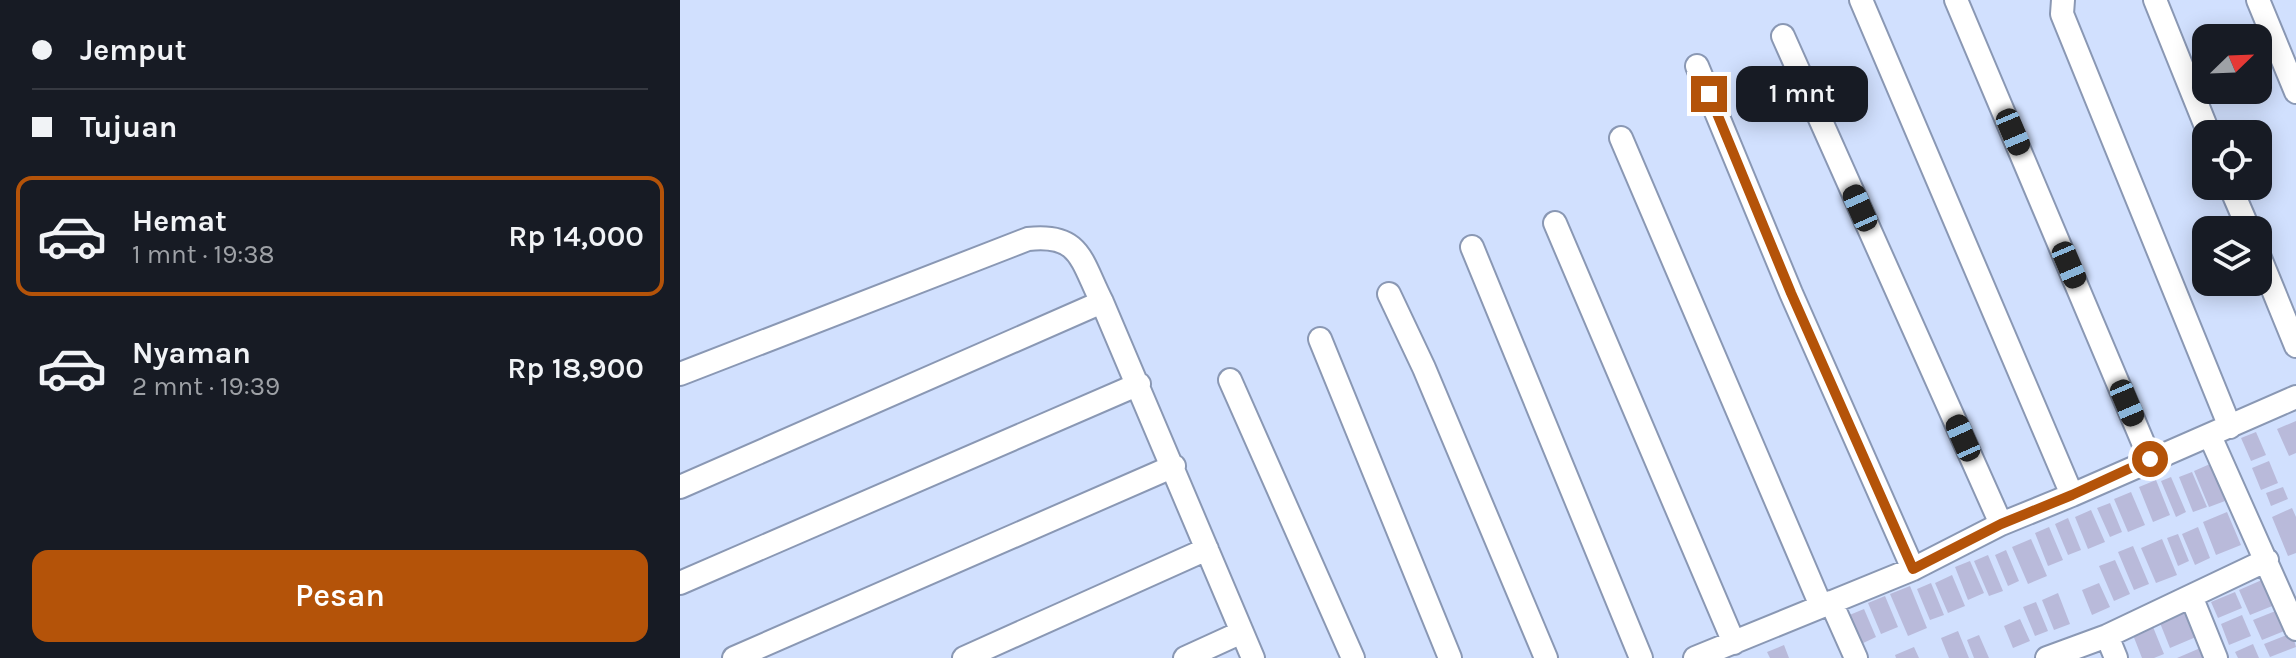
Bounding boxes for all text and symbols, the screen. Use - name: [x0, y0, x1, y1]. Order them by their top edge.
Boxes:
- north arrow: [2192, 24, 2272, 104]
- map controls: [2192, 24, 2272, 296]
- text: Jemput: [80, 32, 187, 68]
- callout: 1 mnt: [1737, 66, 1869, 122]
- route end: [1691, 76, 1727, 112]
- text: 1 mnt: [1769, 78, 1835, 109]
- car: [1993, 105, 2033, 159]
- text: Tujuan: [80, 109, 177, 145]
- button: locate: [2192, 120, 2272, 200]
- car: [1839, 181, 1881, 235]
- icon: car: [36, 200, 108, 272]
- text: Hemat: [132, 203, 227, 239]
- button: layers: [2192, 216, 2272, 296]
- text: Rp 14,000: [508, 218, 644, 254]
- car: [2049, 238, 2089, 292]
- text: 1 mnt · 19:38: [132, 239, 275, 270]
- icon: car: [36, 332, 108, 404]
- text: Nyaman: [132, 335, 251, 371]
- text: Rp 18,900: [507, 350, 644, 386]
- text: 2 mnt · 19:39: [132, 371, 280, 402]
- car: [2107, 376, 2147, 430]
- car: [1942, 411, 1984, 465]
- route start: [2132, 441, 2168, 477]
- button: Pesan: [32, 550, 648, 642]

